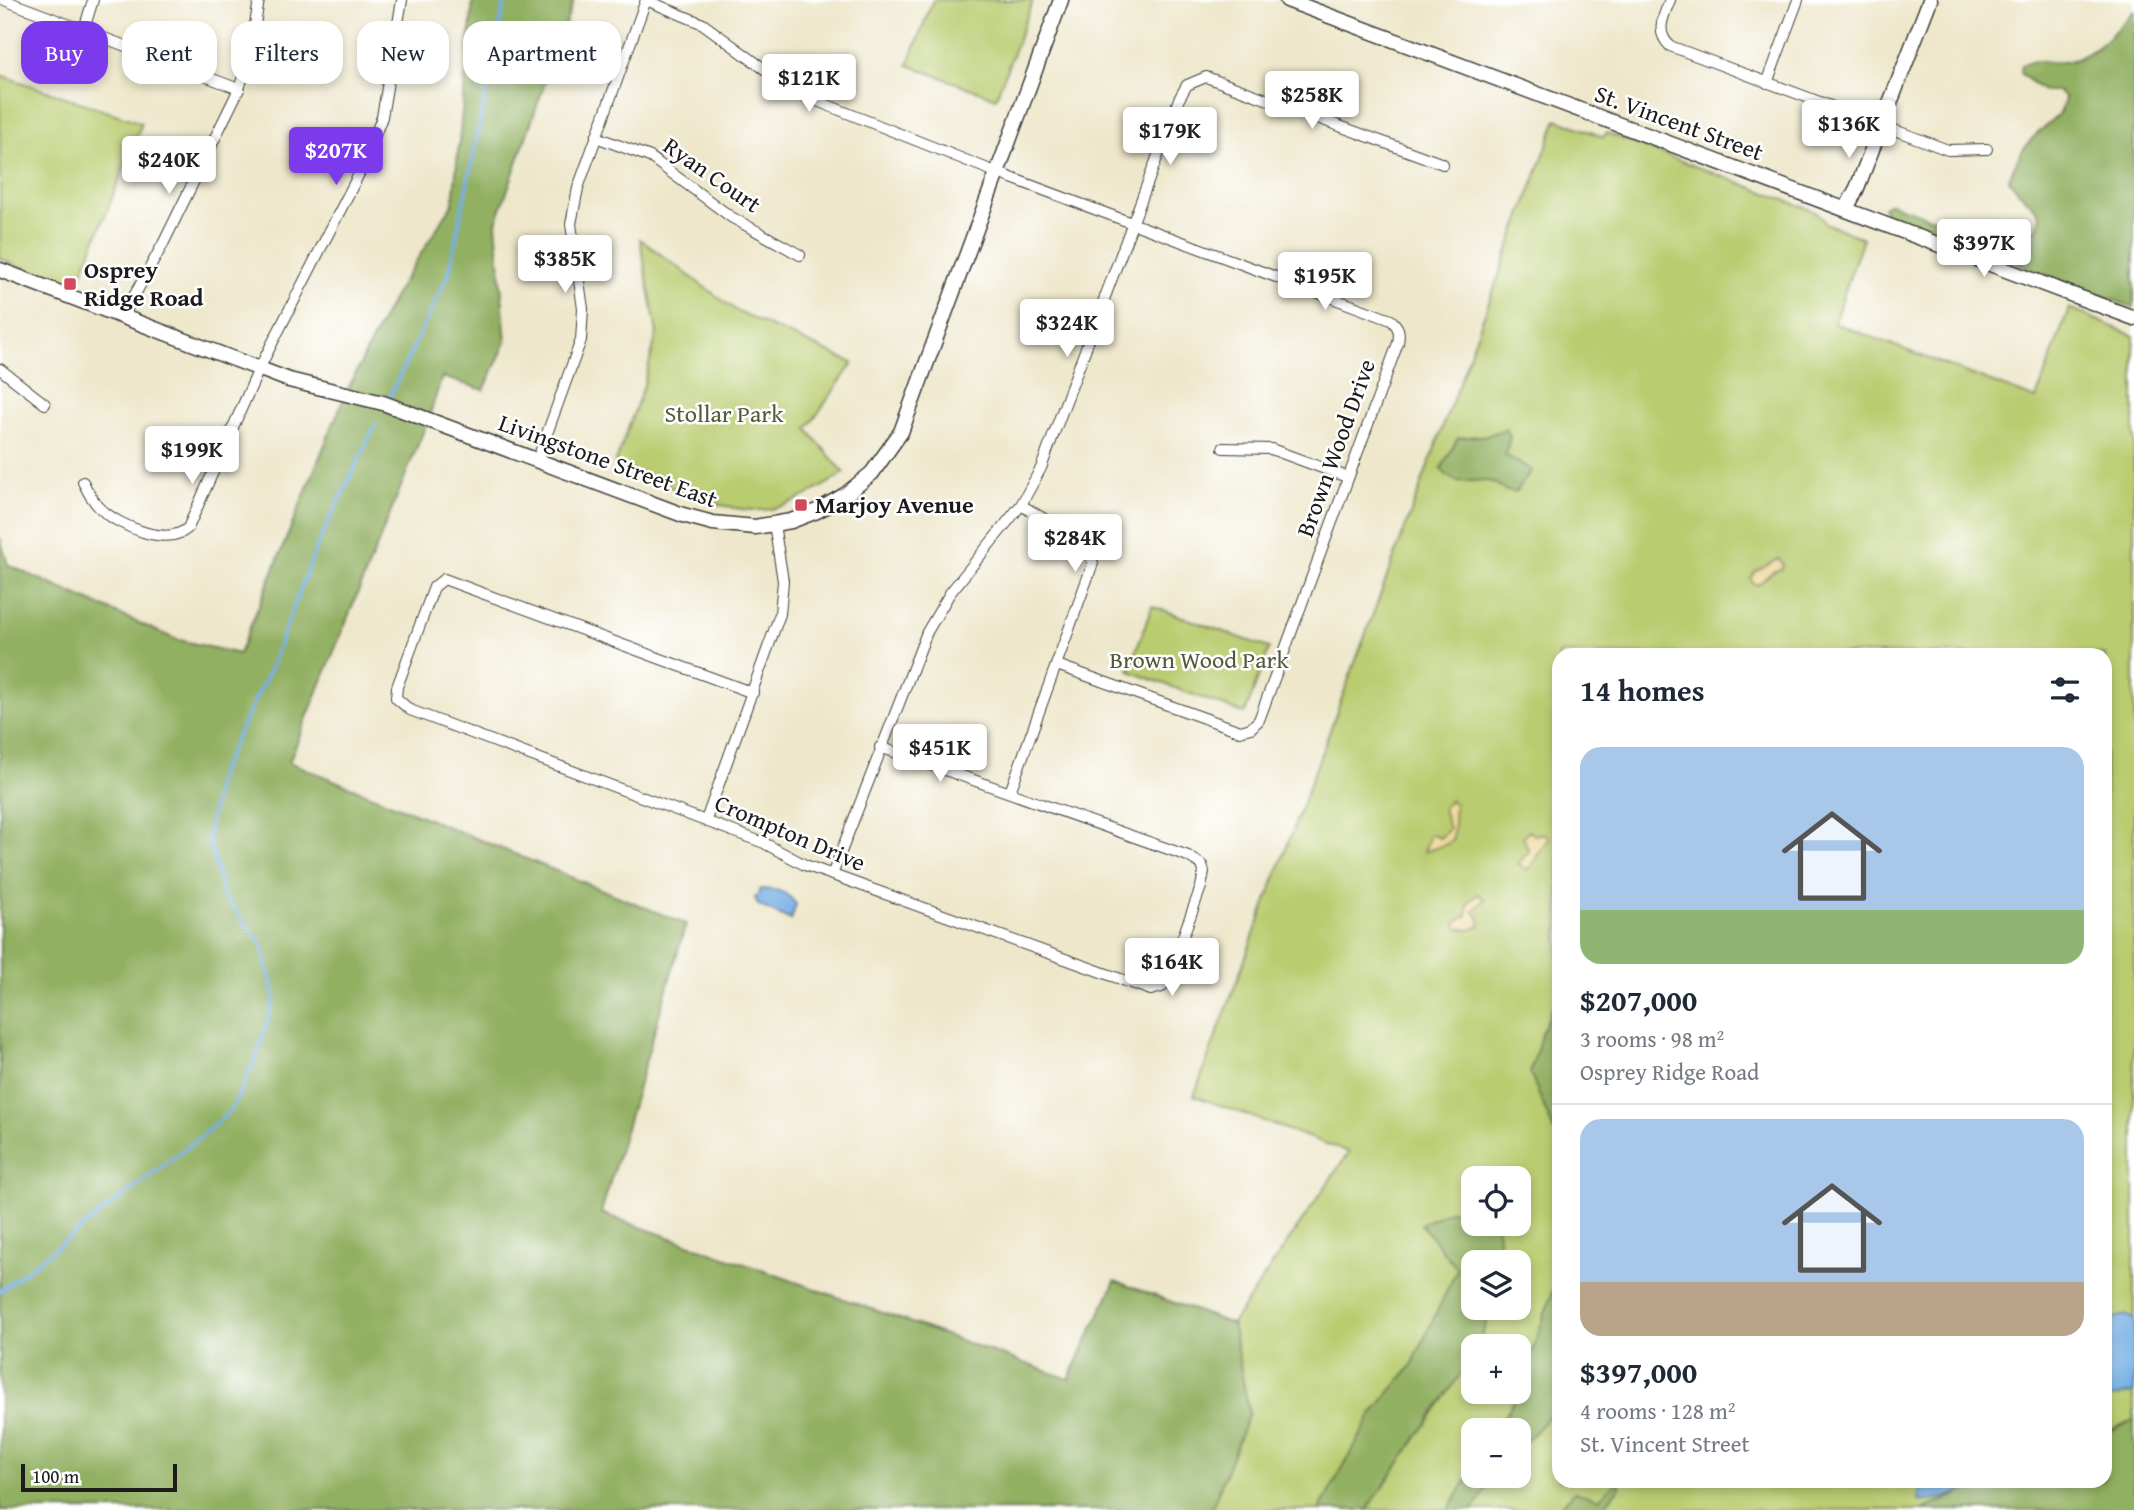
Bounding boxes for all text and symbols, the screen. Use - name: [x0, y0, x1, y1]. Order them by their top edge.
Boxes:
- chip: Buy: [21, 21, 108, 84]
- chip: Rent: [122, 21, 217, 84]
- chip: Filters: [231, 21, 343, 84]
- chip: New: [357, 21, 449, 84]
- chip: Apartment: [463, 21, 621, 84]
- pin: $121K: [760, 54, 858, 114]
- text: $121K: [778, 60, 840, 93]
- pin: $258K: [1263, 72, 1361, 131]
- street label: St. Vincent Street: [1590, 76, 1769, 169]
- text: $258K: [1281, 77, 1343, 110]
- pin: $136K: [1800, 100, 1898, 160]
- text: $136K: [1818, 106, 1880, 139]
- pin: $179K: [1121, 108, 1219, 167]
- text: $179K: [1139, 113, 1201, 146]
- pin: $207K: [287, 128, 385, 187]
- street label: Ryan Court: [656, 128, 769, 221]
- text: $207K: [305, 133, 367, 166]
- pin: $240K: [120, 136, 218, 196]
- text: $240K: [138, 142, 200, 175]
- pin: $397K: [1935, 219, 2033, 279]
- text: $397K: [1953, 225, 2015, 258]
- pin: $385K: [516, 236, 614, 295]
- text: $385K: [534, 241, 596, 274]
- place label: Osprey Ridge Road: [84, 252, 204, 315]
- pin: $195K: [1276, 252, 1374, 312]
- text: $195K: [1294, 258, 1356, 291]
- marker: Osprey Ridge Road: [62, 276, 78, 292]
- pin: $324K: [1018, 300, 1116, 359]
- text: $324K: [1036, 305, 1098, 338]
- street label: Brown Wood Drive: [1287, 354, 1384, 542]
- park label: Stollar Park: [665, 396, 784, 431]
- street label: Livingstone Street East: [494, 405, 723, 517]
- pin: $199K: [143, 426, 241, 486]
- text: $199K: [161, 432, 223, 465]
- place label: Marjoy Avenue: [815, 487, 974, 522]
- marker: Marjoy Avenue: [793, 497, 809, 513]
- pin: $284K: [1026, 514, 1124, 574]
- text: $284K: [1044, 520, 1106, 553]
- park label: Brown Wood Park: [1109, 642, 1289, 677]
- text: 14 homes: [1580, 668, 1705, 712]
- icon: filters: [2046, 671, 2084, 709]
- pin: $451K: [891, 724, 989, 784]
- text: $451K: [909, 730, 971, 763]
- street label: Crompton Drive: [709, 785, 871, 880]
- icon: home: [1769, 793, 1895, 919]
- pin: $164K: [1123, 939, 1221, 998]
- text: $164K: [1141, 944, 1203, 977]
- text: $207,000: [1580, 978, 1697, 1022]
- text: 3 rooms · 98 m²: [1580, 1022, 1724, 1055]
- text: Osprey Ridge Road: [1580, 1055, 1759, 1088]
- icon: home: [1769, 1165, 1895, 1291]
- map controls: [1461, 1166, 1531, 1488]
- button: locate: [1461, 1166, 1531, 1236]
- button: layers: [1461, 1250, 1531, 1320]
- button: +: [1461, 1334, 1531, 1404]
- text: $397,000: [1580, 1350, 1697, 1394]
- text: 4 rooms · 128 m²: [1580, 1394, 1735, 1427]
- button: −: [1461, 1418, 1531, 1488]
- text: St. Vincent Street: [1580, 1427, 1750, 1460]
- scale bar: [21, 1461, 177, 1493]
- text: 100 m: [32, 1462, 79, 1490]

